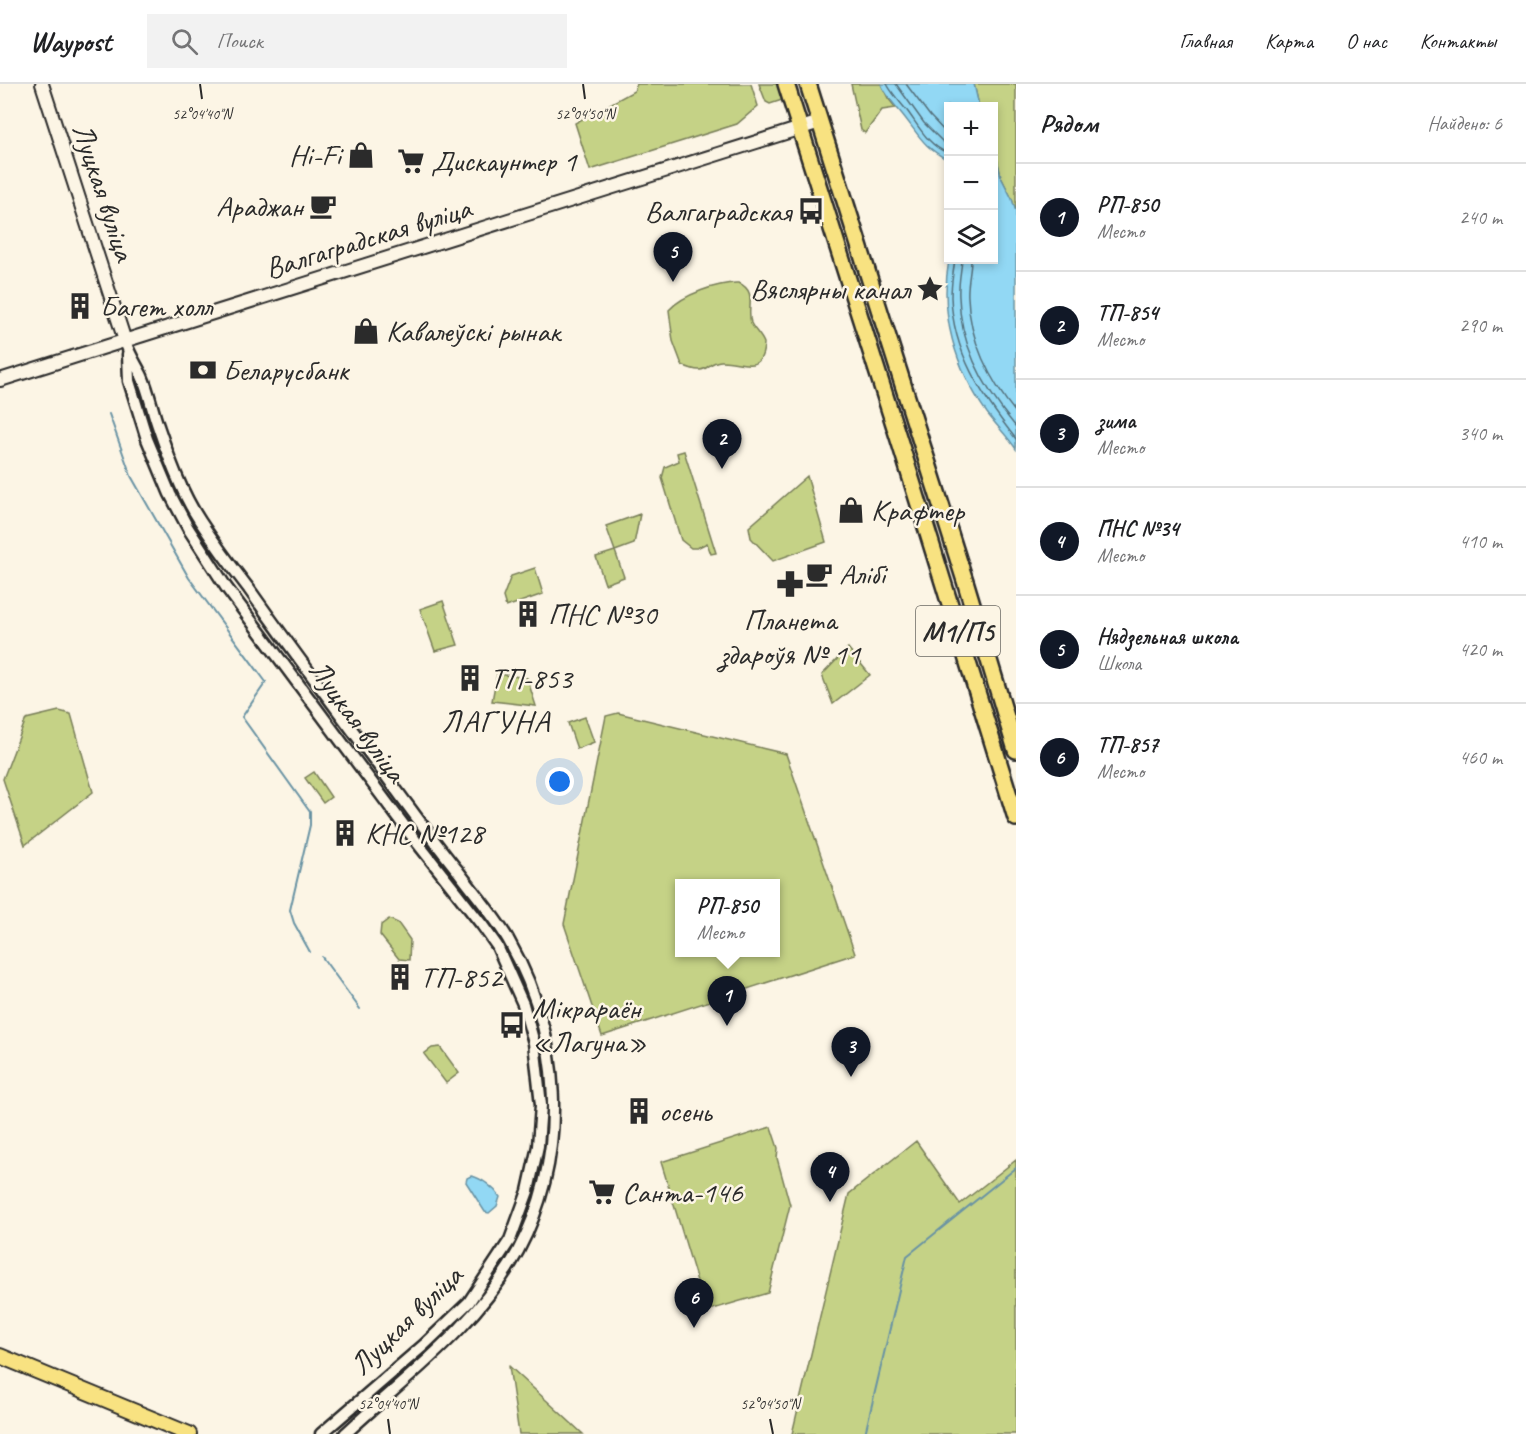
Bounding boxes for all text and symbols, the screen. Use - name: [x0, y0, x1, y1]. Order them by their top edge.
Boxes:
- search box: [147, 14, 567, 68]
- text: Waypost: [30, 24, 111, 59]
- icon: search: [168, 25, 201, 58]
- text: Поиск: [216, 27, 263, 55]
- text: Главная: [1179, 28, 1232, 54]
- text: Карта: [1265, 28, 1313, 54]
- text: О нас: [1346, 28, 1387, 54]
- text: Контакты: [1420, 28, 1496, 54]
- map controls: [944, 102, 998, 264]
- button: +: [944, 102, 998, 156]
- text: 52°04'40"N: [172, 105, 235, 124]
- text: 52°04'50"N: [555, 105, 618, 124]
- text: Рядом: [1040, 107, 1098, 140]
- text: Найдено: 6: [1427, 111, 1502, 136]
- street label: Луцкая вуліца: [64, 118, 145, 267]
- place label: Hi-Fi: [289, 136, 344, 174]
- shop icon: Hi-Fi: [346, 140, 376, 170]
- place label: Дискаунтер 1: [431, 142, 578, 180]
- supermarket icon: Дискаунтер 1: [396, 146, 426, 176]
- button: −: [944, 156, 998, 210]
- place label: Араджан: [216, 187, 305, 225]
- street label: Валгаградская вуліца: [261, 188, 477, 287]
- cafe icon: Араджан: [308, 191, 338, 221]
- text: РП-850: [1097, 191, 1158, 219]
- place label: Валгаградская: [645, 192, 794, 230]
- bus stop icon: Валгаградская: [796, 196, 826, 226]
- text: 1: [1055, 205, 1064, 230]
- text: 240 m: [1459, 205, 1502, 230]
- button: layers: [944, 210, 998, 264]
- text: Место: [1097, 219, 1144, 244]
- pin: 5: [654, 232, 692, 282]
- place label: Вяслярны канал: [750, 270, 912, 308]
- place icon: Вяслярны канал: [915, 274, 945, 304]
- place label: Багет холл: [100, 287, 214, 325]
- building icon: Багет холл: [65, 291, 95, 321]
- text: ТП-854: [1097, 299, 1158, 327]
- place label: Кавалеўскі рынак: [386, 312, 562, 350]
- text: 2: [1055, 313, 1064, 338]
- text: 290 m: [1459, 313, 1502, 338]
- shop icon: Кавалеўскі рынак: [351, 316, 381, 346]
- text: Место: [1097, 327, 1144, 352]
- place label: Беларусбанк: [223, 351, 351, 389]
- bank icon: Беларусбанк: [188, 355, 218, 385]
- text: зима: [1097, 407, 1136, 435]
- pin: 2: [702, 420, 742, 469]
- text: 3: [1055, 421, 1064, 446]
- text: 340 m: [1459, 421, 1502, 446]
- text: Место: [1097, 435, 1144, 460]
- place label: Крафтер: [871, 491, 966, 529]
- shop icon: Крафтер: [836, 495, 866, 525]
- text: ПНС №34: [1097, 515, 1179, 543]
- text: 4: [1055, 529, 1064, 554]
- text: 410 m: [1459, 529, 1502, 554]
- text: Место: [1097, 543, 1144, 568]
- place label: Алібі: [839, 555, 889, 593]
- cafe icon: Алібі: [804, 559, 834, 589]
- pharmacy icon: Планета здароўя № 11: [775, 569, 805, 599]
- place label: ПНС №30: [548, 595, 659, 633]
- building icon: ПНС №30: [513, 599, 543, 629]
- place label: Планета здароўя № 11: [716, 601, 862, 673]
- road number: М1/П5: [916, 606, 1000, 656]
- text: Нядзельная школа: [1097, 623, 1238, 651]
- text: 5: [1055, 637, 1064, 662]
- text: 420 m: [1459, 637, 1502, 662]
- text: Школа: [1097, 651, 1141, 676]
- street label: Луцкая вуліца: [301, 652, 416, 791]
- place label: ТП-853: [490, 659, 575, 697]
- building icon: ТП-853: [455, 663, 485, 693]
- district label: ЛАГУНА: [441, 701, 551, 742]
- text: ТП-857: [1097, 731, 1158, 759]
- text: 6: [1055, 745, 1064, 770]
- text: 460 m: [1459, 745, 1502, 770]
- text: Место: [1097, 759, 1144, 784]
- your location: [545, 767, 574, 796]
- place label: КНС №128: [365, 814, 486, 852]
- building icon: КНС №128: [330, 818, 360, 848]
- popup: [675, 879, 780, 957]
- text: РП-850: [697, 892, 758, 920]
- text: Место: [697, 920, 744, 945]
- place label: ТП-852: [420, 958, 505, 996]
- building icon: ТП-852: [385, 962, 415, 992]
- pin: 1: [708, 976, 746, 1026]
- place label: Мікрараён «Лагуна»: [532, 989, 647, 1061]
- bus stop icon: Мікрараён «Лагуна»: [497, 1010, 527, 1040]
- pin: 3: [832, 1028, 870, 1077]
- place label: осень: [659, 1092, 713, 1130]
- building icon: осень: [624, 1096, 654, 1126]
- pin: 4: [810, 1152, 850, 1202]
- place label: Санта-146: [622, 1173, 744, 1211]
- supermarket icon: Санта-146: [587, 1177, 617, 1207]
- street label: Луцкая вуліца: [342, 1256, 472, 1383]
- pin: 6: [674, 1278, 714, 1328]
- text: 52°04'40"N: [358, 1395, 421, 1414]
- text: 52°04'50"N: [740, 1395, 803, 1414]

